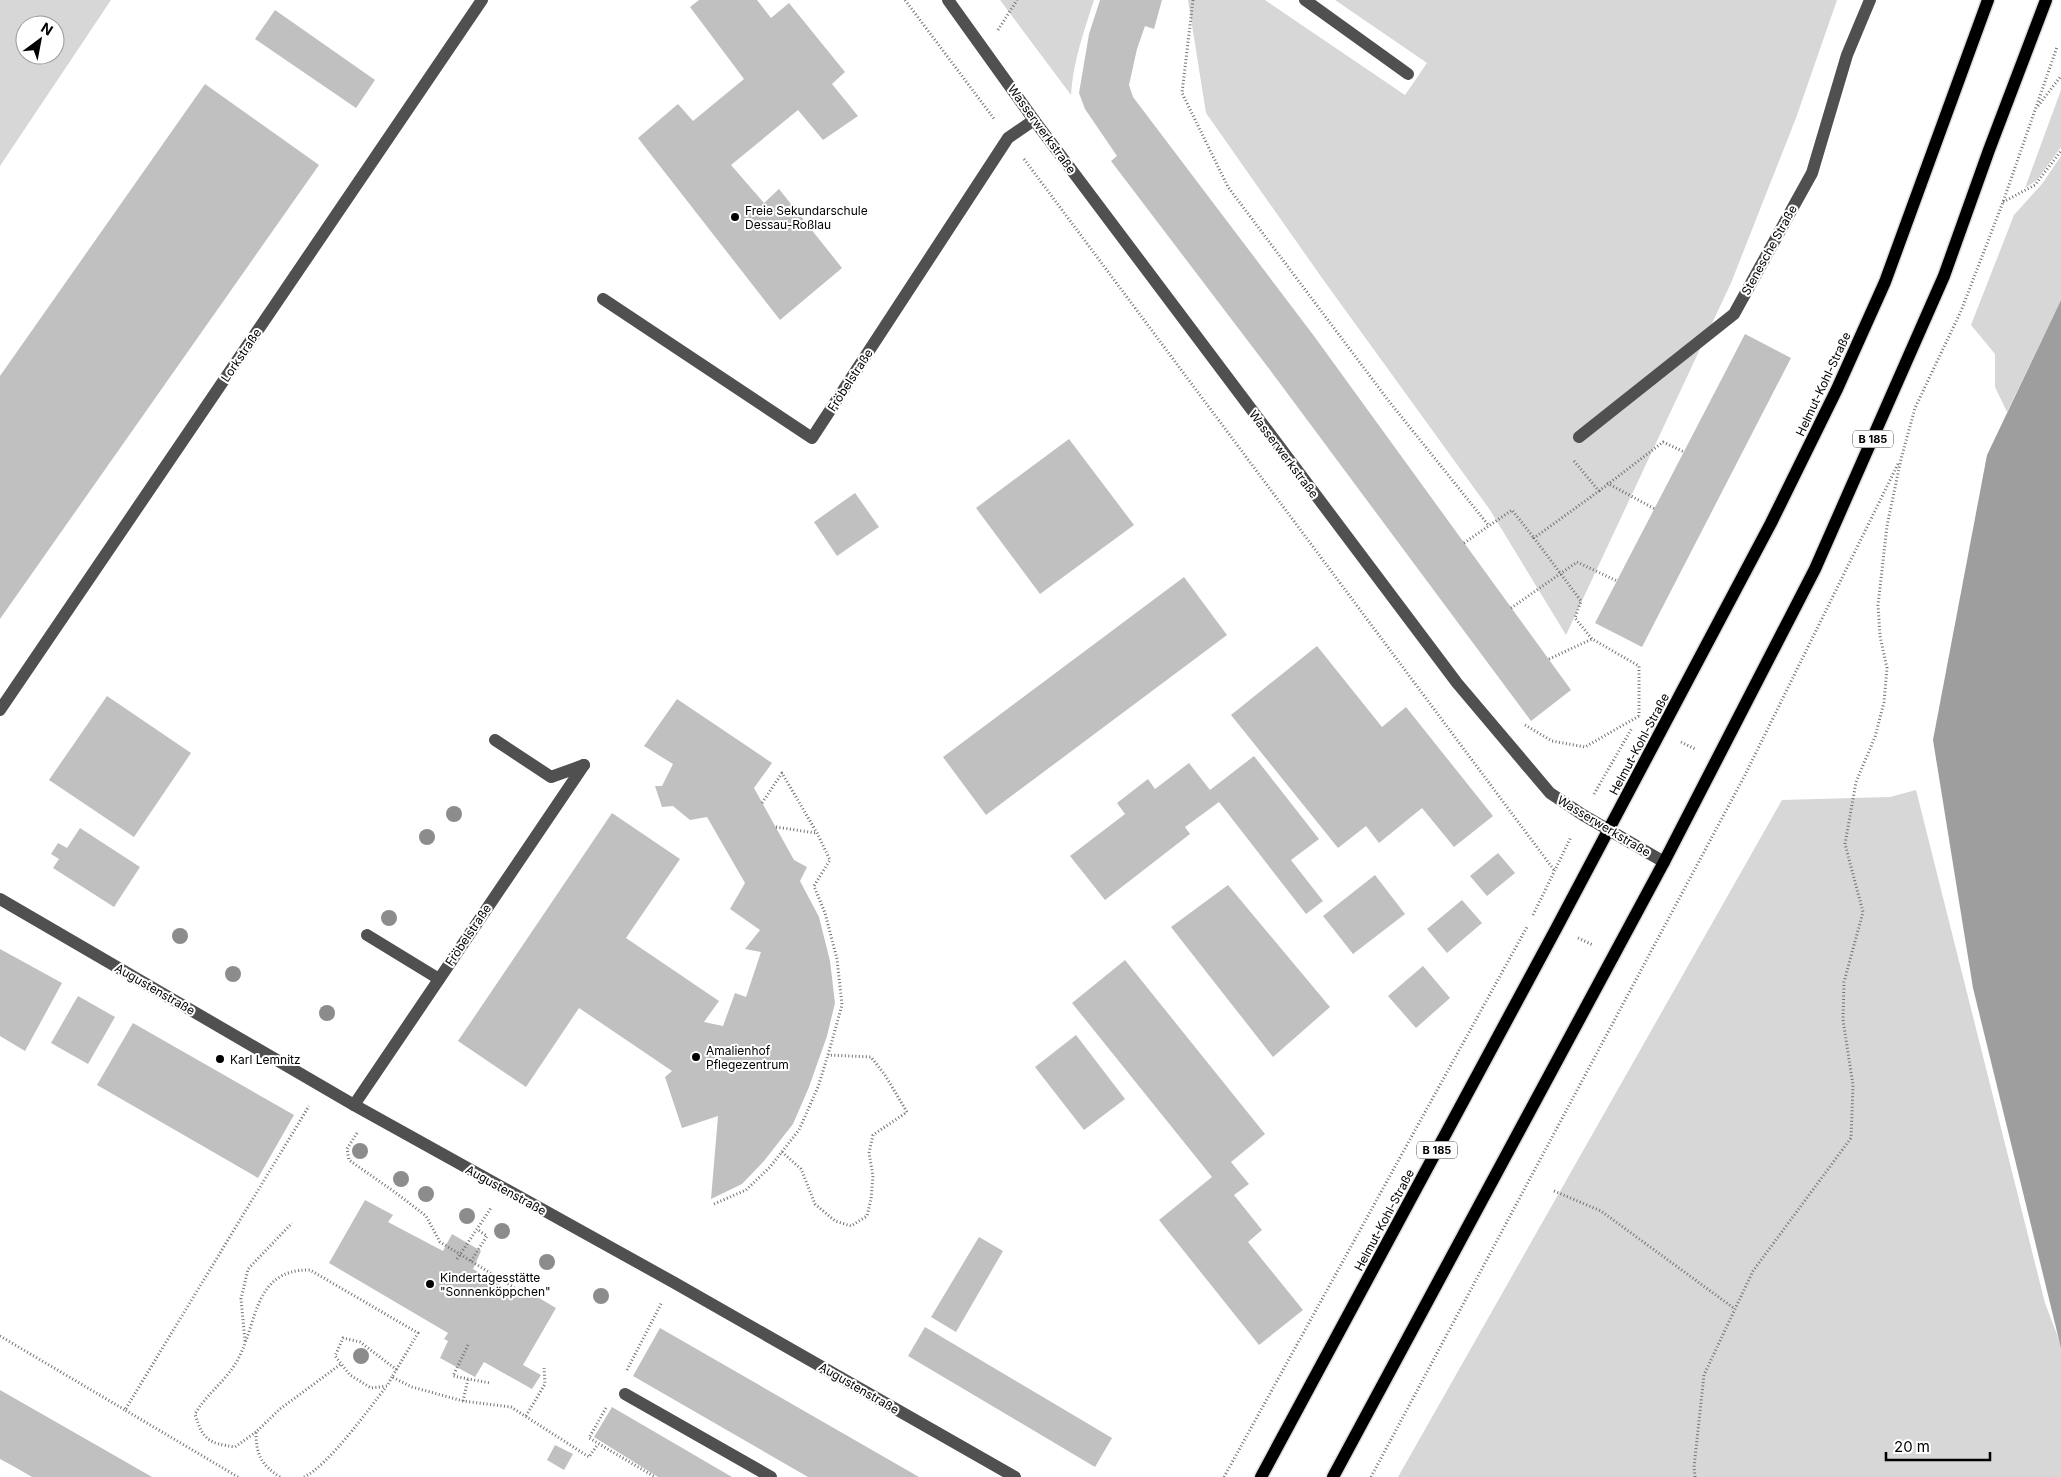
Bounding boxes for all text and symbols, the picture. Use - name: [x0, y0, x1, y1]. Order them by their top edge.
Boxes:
- north arrow: [15, 15, 65, 65]
- text: N: [38, 19, 56, 39]
- street label: Wasserwerkstraße: [1005, 82, 1079, 176]
- street label: Stenesche Straße: [1738, 202, 1800, 298]
- place label: Freie Sekundarschule Dessau-Roßlau: [745, 203, 868, 232]
- marker: Freie Sekundarschule Dessau-Roßlau: [729, 211, 741, 223]
- street label: Lorkstraße: [218, 325, 264, 385]
- street label: Helmut-Kohl-Straße: [1792, 330, 1854, 438]
- street label: Fröbelstraße: [824, 346, 876, 414]
- street label: Wasserwerkstraße: [1246, 407, 1322, 501]
- road number: B 185: [1853, 430, 1893, 448]
- street label: Helmut-Kohl-Straße: [1606, 690, 1672, 798]
- street label: Wasserwerkstraße: [1555, 792, 1653, 860]
- street label: Fröbelstraße: [442, 901, 494, 969]
- street label: Augustenstraße: [112, 960, 198, 1018]
- place label: Amalienhof Pflegezentrum: [706, 1043, 789, 1072]
- marker: Amalienhof Pflegezentrum: [690, 1051, 702, 1063]
- place label: Karl Lemnitz: [230, 1052, 301, 1067]
- marker: Karl Lemnitz: [214, 1053, 226, 1065]
- road number: B 185: [1417, 1142, 1457, 1158]
- street label: Augustenstraße: [463, 1162, 549, 1218]
- street label: Helmut-Kohl-Straße: [1351, 1166, 1417, 1274]
- place label: Kindertagesstätte "Sonnenköppchen": [440, 1270, 551, 1299]
- marker: Kindertagesstätte "Sonnenköppchen": [424, 1278, 436, 1290]
- street label: Augustenstraße: [816, 1359, 902, 1417]
- scale bar: [1886, 1430, 1990, 1462]
- text: 20 m: [1894, 1437, 1930, 1456]

